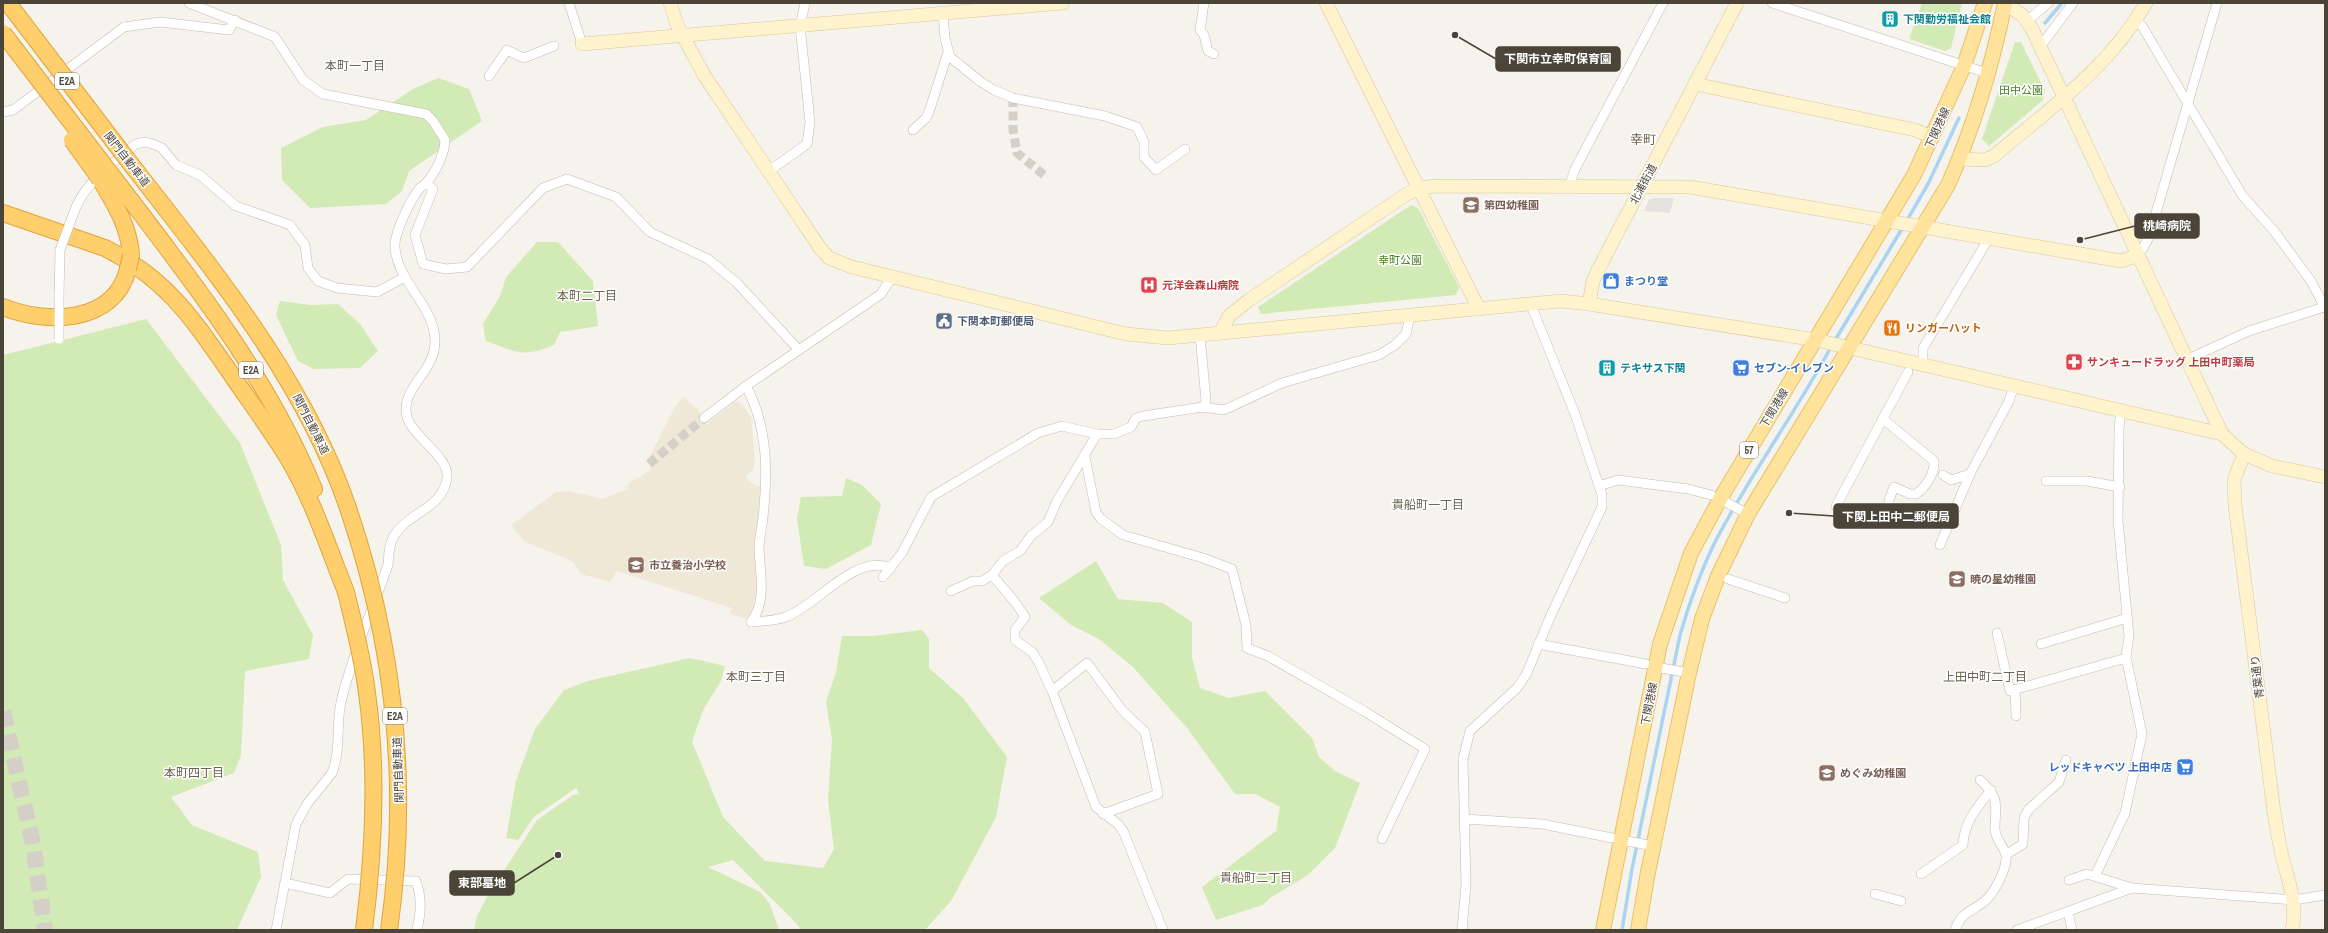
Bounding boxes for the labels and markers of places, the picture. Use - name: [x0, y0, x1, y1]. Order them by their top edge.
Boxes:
- building icon: 下関勤労福祉会館: [1880, 9, 1900, 29]
- place label: 下関勤労福祉会館: [1903, 12, 1991, 26]
- callout: 下関市立幸町保育園: [1496, 47, 1620, 71]
- school or university icon: 第四幼稚園: [1461, 195, 1481, 215]
- place label: 第四幼稚園: [1484, 198, 1539, 212]
- callout: 桃崎病院: [2135, 214, 2199, 238]
- shop icon: まつり堂: [1601, 271, 1621, 291]
- place label: まつり堂: [1624, 274, 1668, 288]
- hospital icon: 元洋会森山病院: [1139, 275, 1159, 295]
- place label: 元洋会森山病院: [1162, 278, 1239, 292]
- public building icon: 下関本町郵便局: [934, 311, 954, 331]
- place label: 下関本町郵便局: [957, 314, 1034, 328]
- restaurant icon: リンガーハット: [1882, 318, 1902, 338]
- place label: リンガーハット: [1905, 321, 1982, 335]
- pharmacy icon: サンキュードラッグ 上田中町薬局: [2064, 352, 2084, 372]
- place label: サンキュードラッグ 上田中町薬局: [2087, 355, 2255, 369]
- building icon: テキサス下関: [1597, 358, 1617, 378]
- supermarket icon: セブン-イレブン: [1731, 358, 1751, 378]
- place label: テキサス下関: [1620, 361, 1686, 375]
- place label: セブン-イレブン: [1754, 361, 1834, 375]
- callout: 下関上田中二郵便局: [1834, 504, 1958, 528]
- school or university icon: 市立養治小学校: [626, 555, 646, 575]
- place label: 市立養治小学校: [649, 558, 726, 572]
- school or university icon: 暁の星幼稚園: [1947, 569, 1967, 589]
- place label: 暁の星幼稚園: [1970, 572, 2036, 586]
- supermarket icon: レッドキャベツ 上田中店: [2175, 757, 2195, 777]
- place label: レッドキャベツ 上田中店: [2048, 760, 2172, 774]
- school or university icon: めぐみ幼稚園: [1817, 763, 1837, 783]
- place label: めぐみ幼稚園: [1840, 766, 1906, 780]
- callout: 東部墓地: [450, 871, 514, 895]

